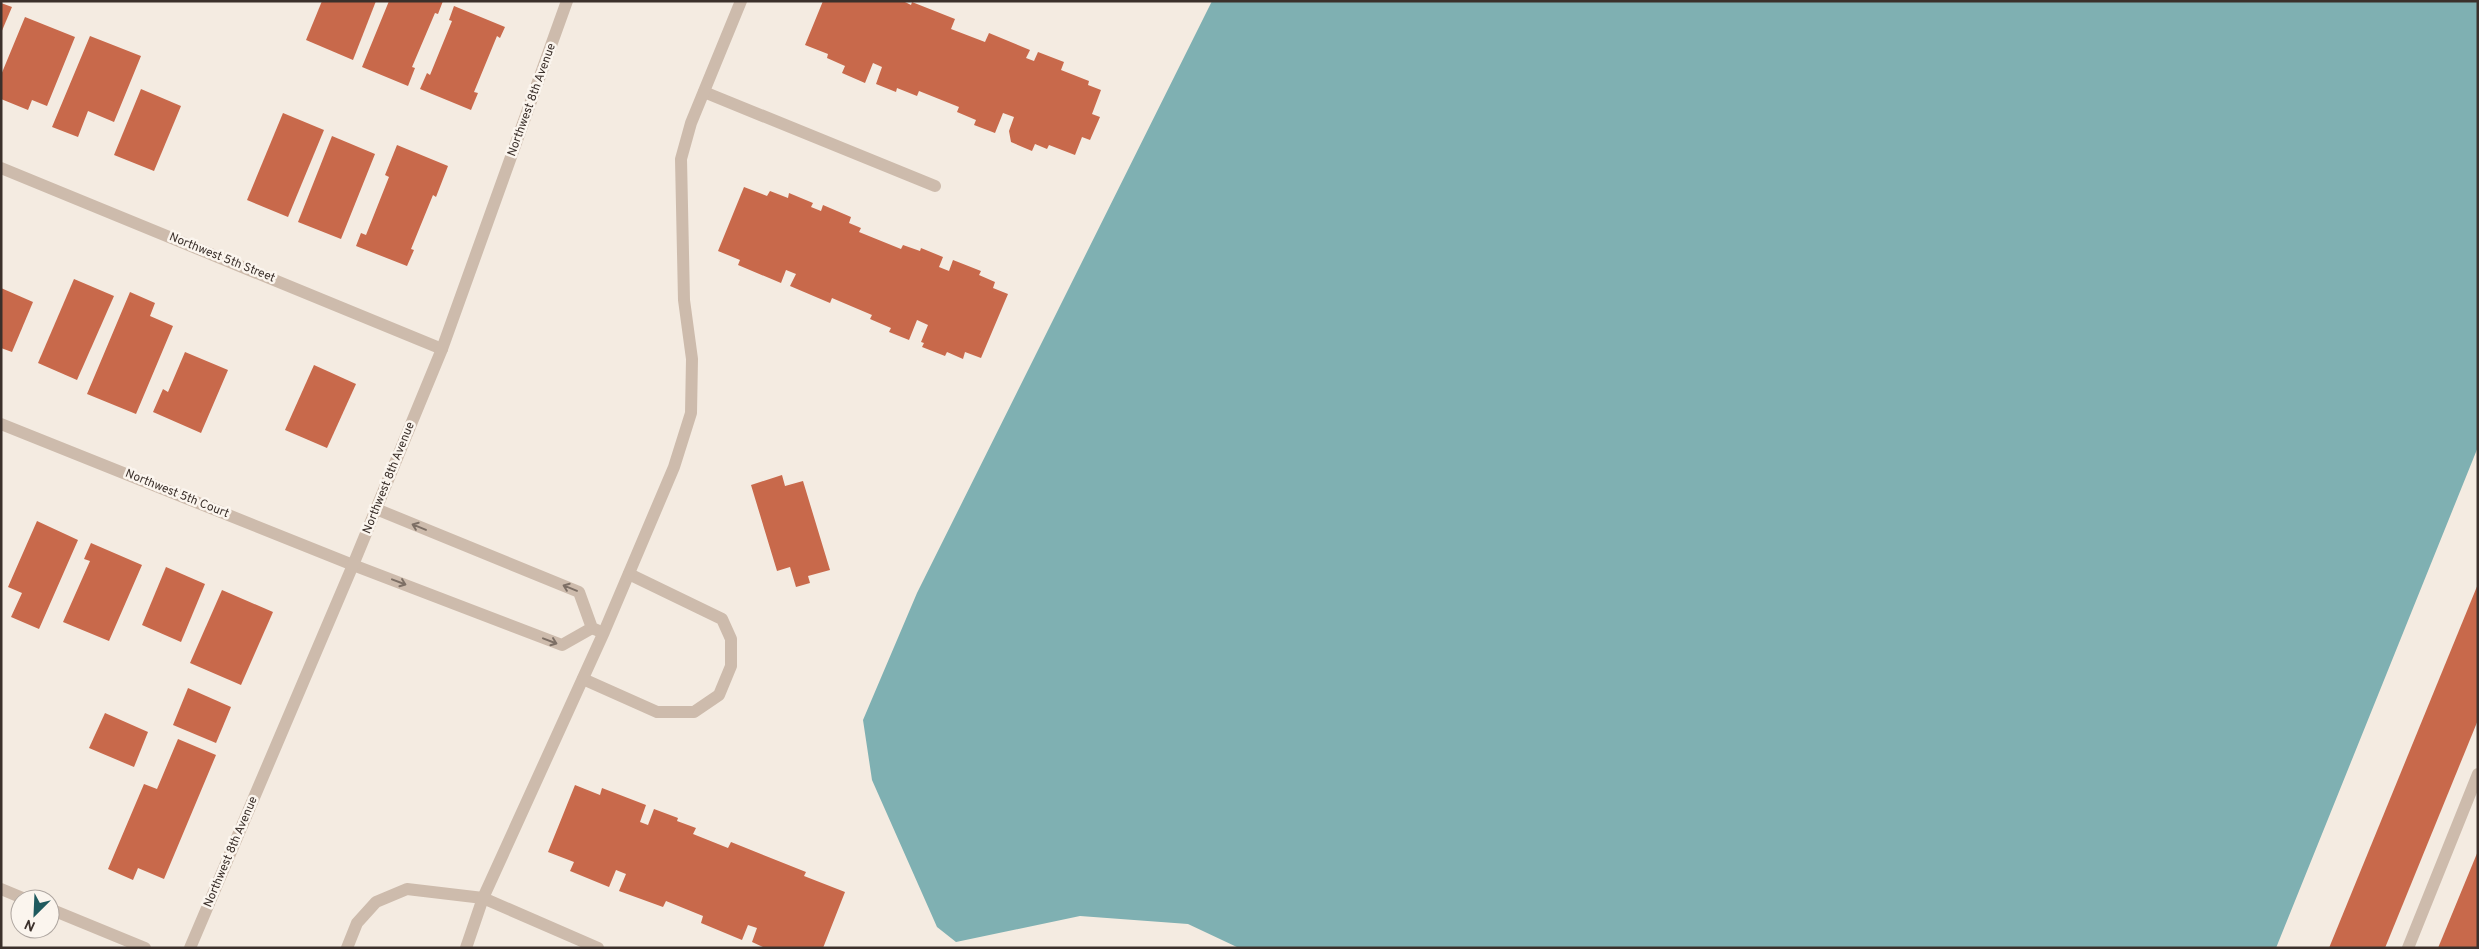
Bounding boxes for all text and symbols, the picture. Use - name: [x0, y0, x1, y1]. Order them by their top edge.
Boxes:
- street label: Northwest 8th Avenue: [504, 41, 560, 159]
- street label: Northwest 5th Street: [167, 229, 277, 287]
- street label: Northwest 8th Avenue: [359, 420, 419, 536]
- street label: Northwest 5th Court: [123, 466, 231, 522]
- one-way arrow: [412, 521, 427, 531]
- one-way arrow: [391, 578, 406, 587]
- one-way arrow: [563, 583, 578, 592]
- one-way arrow: [542, 637, 558, 646]
- street label: Northwest 8th Avenue: [200, 794, 262, 910]
- north arrow: [10, 889, 60, 939]
- text: N: [22, 915, 38, 934]

